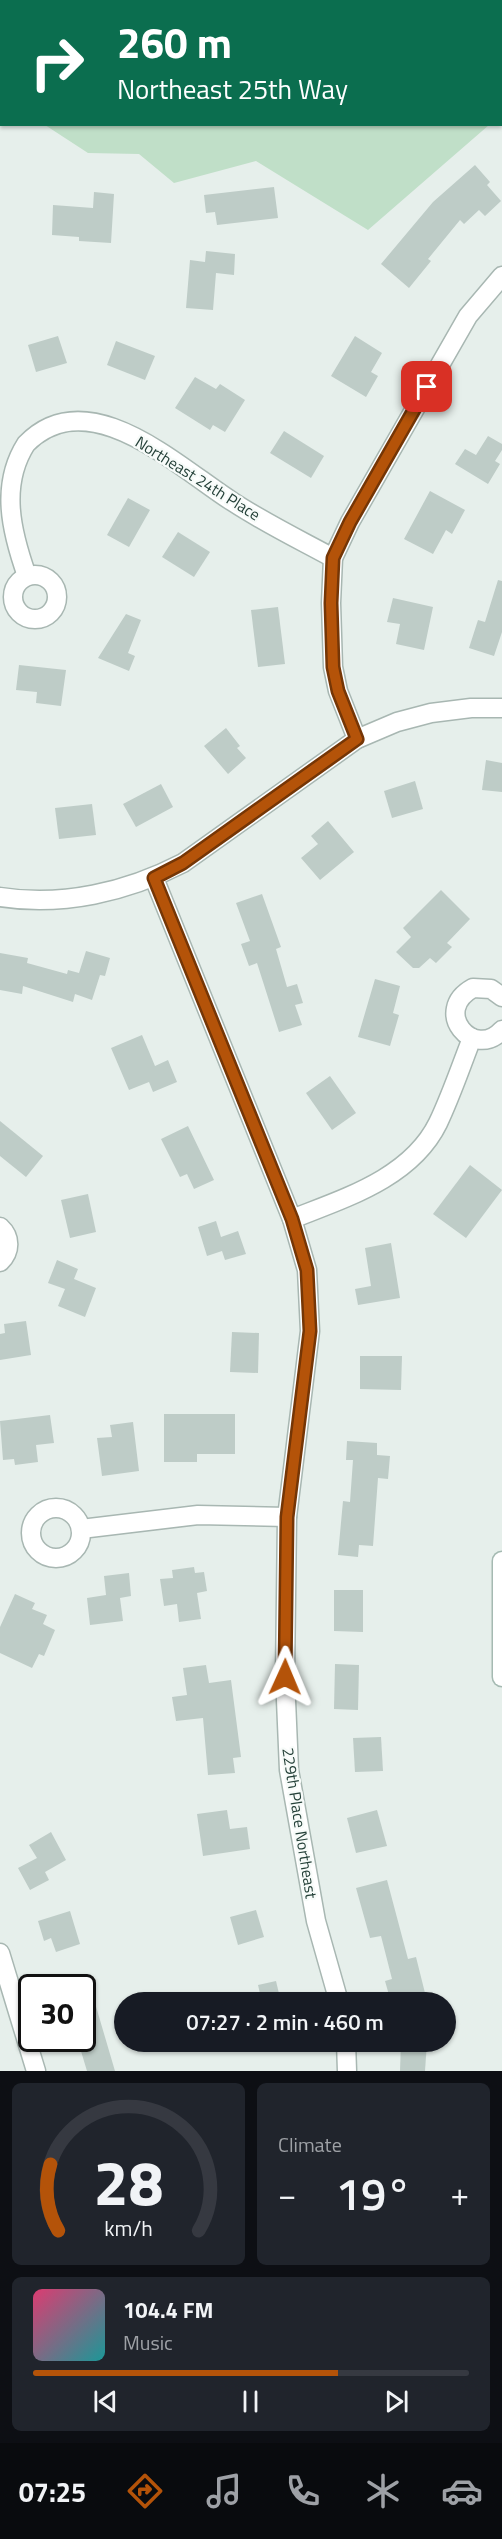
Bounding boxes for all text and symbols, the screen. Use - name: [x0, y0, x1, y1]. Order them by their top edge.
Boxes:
- text: 260 m: [117, 10, 232, 74]
- icon: right: [18, 24, 96, 102]
- text: Northeast 25th Way: [117, 68, 348, 109]
- pin: [401, 361, 452, 412]
- icon: arrive: [410, 370, 443, 403]
- street label: Northeast 24th Place: [131, 430, 265, 526]
- position arrow: [253, 1645, 317, 1709]
- street label: 229th Place Northeast: [276, 1746, 324, 1900]
- speed limit sign: 30: [18, 1974, 96, 2052]
- text: 07:27 · 2 min · 460 m: [186, 2005, 384, 2039]
- text: Climate: [278, 2129, 342, 2160]
- text: 28: [94, 2134, 163, 2229]
- text: 19°: [336, 2159, 411, 2227]
- text: −: [278, 2169, 296, 2219]
- text: +: [451, 2169, 469, 2219]
- text: km/h: [104, 2212, 153, 2244]
- text: 104.4 FM: [123, 2293, 213, 2327]
- text: Music: [123, 2327, 173, 2358]
- icon: previous: [89, 2385, 122, 2418]
- icon: pause: [234, 2385, 267, 2418]
- icon: next: [380, 2385, 413, 2418]
- icon: directions: [124, 2470, 166, 2512]
- icon: music: [203, 2470, 245, 2512]
- icon: phone: [282, 2470, 324, 2512]
- icon: climate: [362, 2470, 404, 2512]
- icon: car: [441, 2470, 483, 2512]
- text: 07:25: [19, 2471, 86, 2512]

